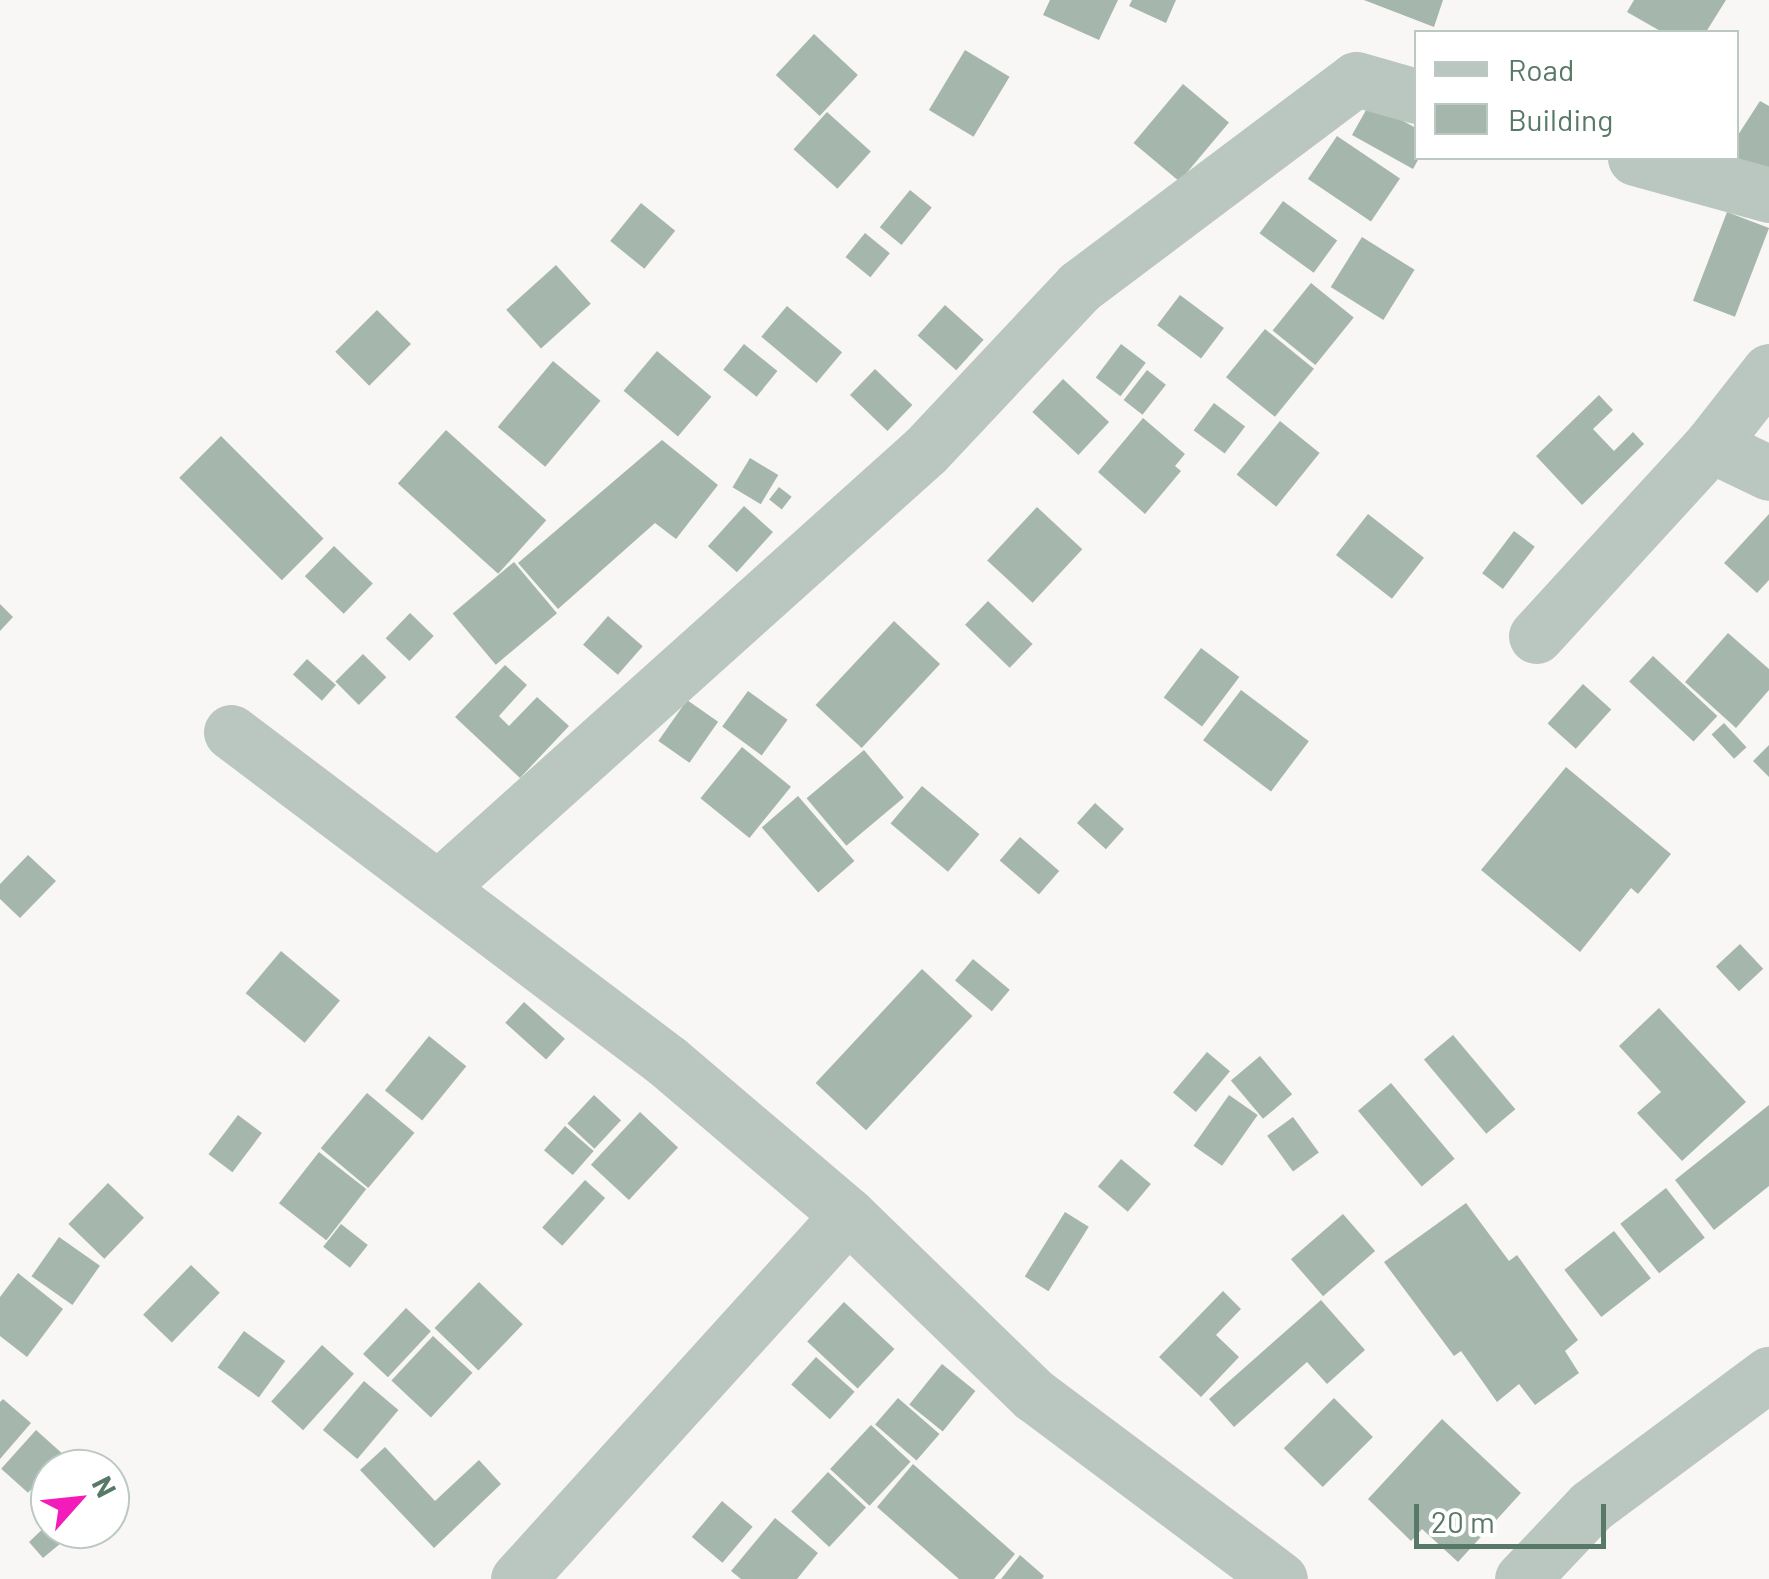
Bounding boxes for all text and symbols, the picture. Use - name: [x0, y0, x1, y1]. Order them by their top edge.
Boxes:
- legend: [1414, 30, 1739, 160]
- text: Road: [1508, 51, 1574, 87]
- text: Building: [1508, 101, 1613, 137]
- north arrow: [30, 1449, 130, 1549]
- text: N: [86, 1470, 124, 1502]
- scale bar: [1419, 1484, 1612, 1546]
- text: 20 m: [1431, 1503, 1495, 1539]

